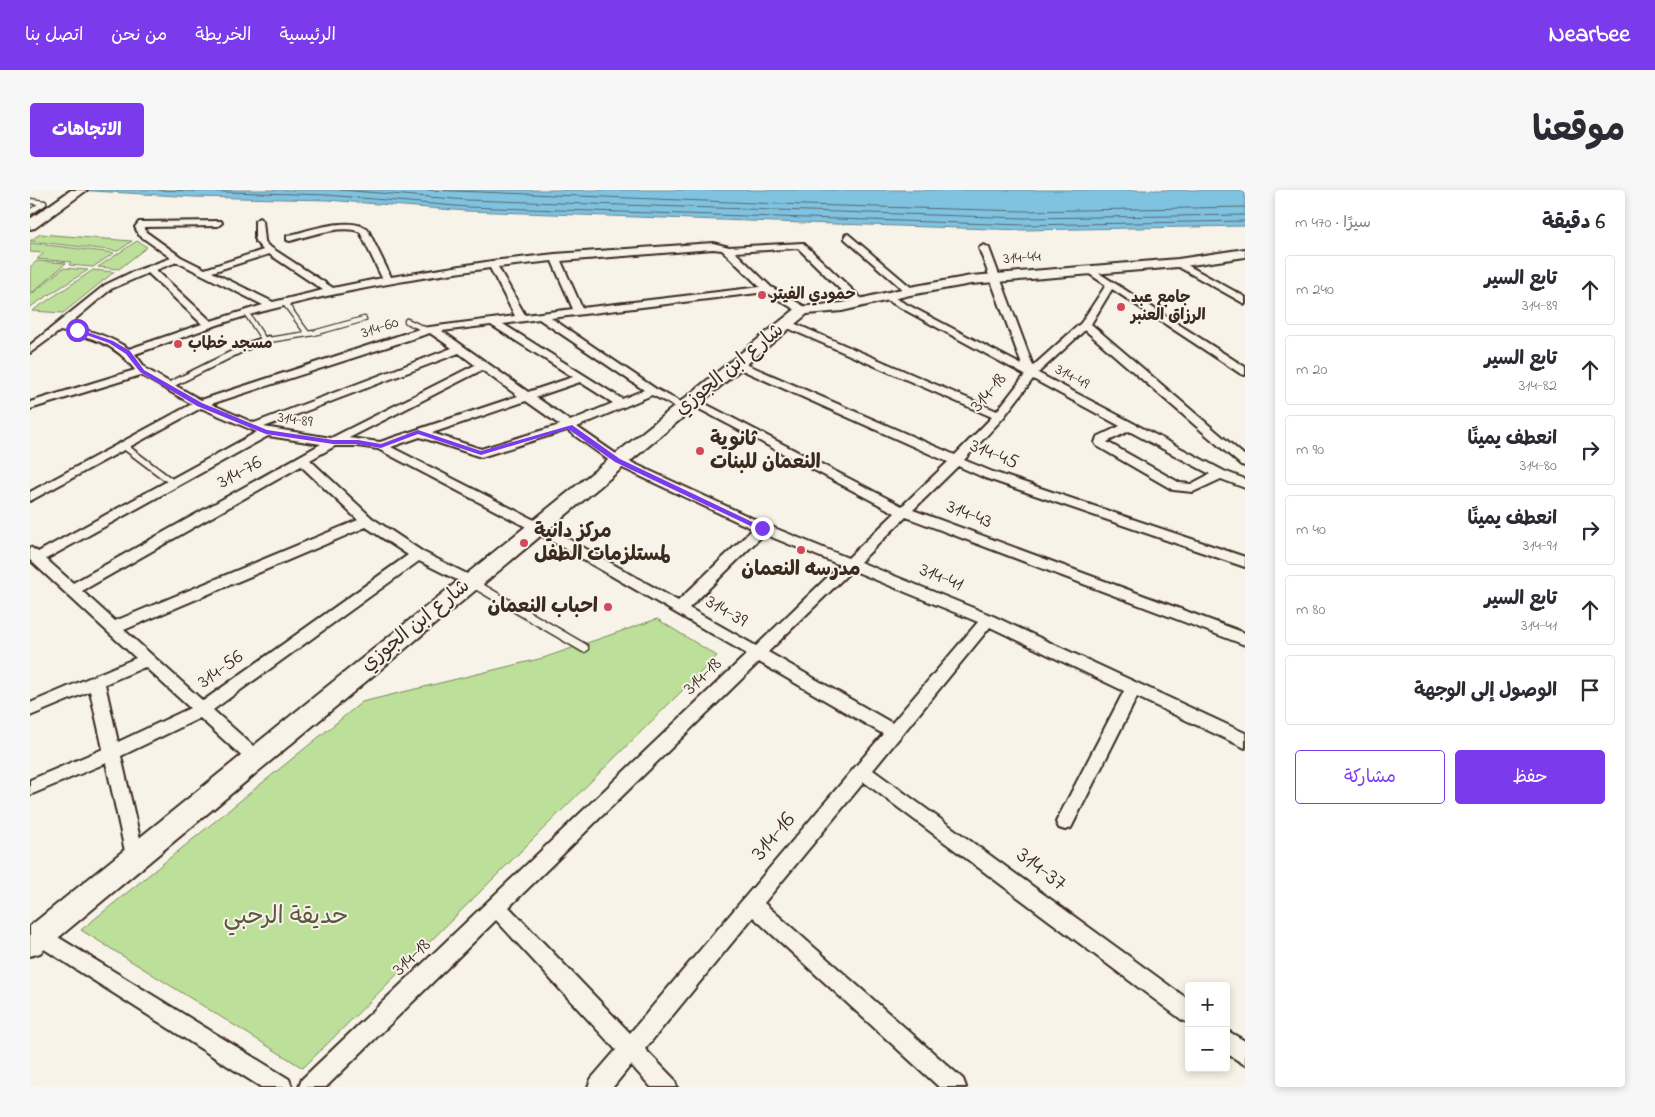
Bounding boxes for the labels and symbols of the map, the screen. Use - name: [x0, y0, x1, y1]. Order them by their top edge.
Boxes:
- street label: 314-44: [1002, 245, 1042, 271]
- place label: حمودي الفيتر: [770, 283, 856, 307]
- place label: جامع عبد الرزاق العنبر: [1129, 286, 1206, 328]
- marker: حمودي الفيتر: [756, 289, 768, 301]
- marker: جامع عبد الرزاق العنبر: [1115, 301, 1127, 313]
- street label: 314-60: [358, 311, 402, 345]
- street label: شارع ابن الجوزي: [669, 317, 791, 423]
- route start: [66, 319, 89, 342]
- place label: مسجد خطاب: [188, 332, 273, 356]
- marker: مسجد خطاب: [172, 338, 184, 350]
- street label: 314-49: [1051, 358, 1094, 396]
- street label: 314-18: [964, 367, 1014, 419]
- street label: 314-89: [276, 406, 314, 434]
- place label: ثانوية النعمان للبنات: [710, 426, 821, 478]
- street label: 314-45: [965, 432, 1023, 478]
- marker: ثانوية النعمان للبنات: [694, 445, 706, 457]
- street label: 314-76: [212, 449, 268, 497]
- street label: 314-43: [942, 493, 996, 537]
- route end: [751, 517, 774, 540]
- place label: مركز دانية لمستلزمات الطفل: [534, 518, 670, 570]
- marker: مركز دانية لمستلزمات الطفل: [518, 537, 530, 549]
- marker: مدرسه النعمان: [795, 544, 807, 556]
- place label: مدرسه النعمان: [741, 556, 861, 585]
- street label: 314-41: [915, 556, 967, 600]
- street label: شارع ابن الجوزي: [355, 573, 477, 679]
- street label: 314-39: [699, 588, 753, 636]
- place label: احباب النعمان: [487, 593, 598, 622]
- marker: احباب النعمان: [602, 601, 614, 613]
- street label: 314-56: [192, 643, 250, 697]
- street label: 314-18: [677, 651, 729, 703]
- street label: 314-16: [743, 804, 805, 869]
- street label: 314-37: [1008, 839, 1074, 901]
- park label: حديقة الرحبي: [223, 900, 349, 936]
- street label: 314-18: [386, 932, 438, 984]

